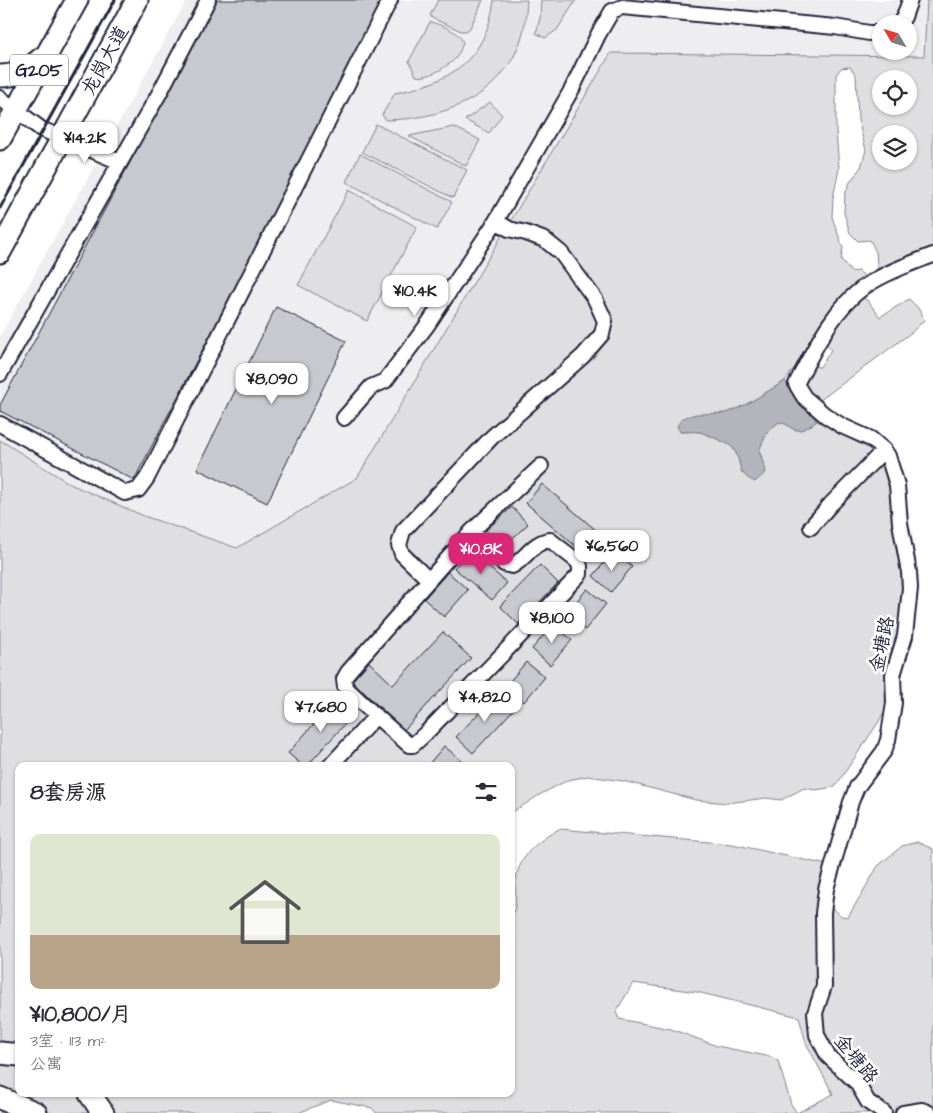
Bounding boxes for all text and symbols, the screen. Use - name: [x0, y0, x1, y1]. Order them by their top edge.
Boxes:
- north arrow: [872, 15, 918, 60]
- map controls: [872, 15, 917, 170]
- street label: 龙岗大道: [75, 21, 136, 101]
- road number: G205: [10, 54, 68, 86]
- button: locate: [872, 70, 917, 115]
- pin: ¥14.2K: [44, 121, 126, 164]
- button: layers: [872, 125, 917, 170]
- text: ¥14.2K: [64, 127, 106, 149]
- pin: ¥10.4K: [374, 274, 456, 317]
- text: ¥10.4K: [393, 280, 437, 302]
- pin: ¥8,090: [231, 362, 313, 405]
- text: ¥8,090: [246, 368, 298, 390]
- pin: ¥6,560: [571, 530, 653, 572]
- pin: ¥10.8K: [440, 532, 522, 575]
- text: ¥6,560: [586, 535, 638, 557]
- text: ¥10.8K: [460, 538, 503, 560]
- pin: ¥8,100: [511, 602, 593, 644]
- text: ¥8,100: [530, 607, 574, 629]
- street label: 金塘路: [863, 614, 902, 675]
- pin: ¥4,820: [444, 680, 526, 723]
- text: ¥4,820: [459, 686, 511, 708]
- pin: ¥7,680: [280, 690, 362, 733]
- text: ¥7,680: [295, 696, 347, 718]
- text: 8套房源: [30, 778, 107, 807]
- icon: filters: [472, 778, 500, 806]
- icon: home: [220, 867, 310, 957]
- text: ¥10,800/月: [30, 1000, 132, 1029]
- street label: 金塘路: [827, 1028, 884, 1090]
- text: 3室 · 113 m²: [30, 1030, 106, 1052]
- text: 公寓: [30, 1053, 62, 1075]

